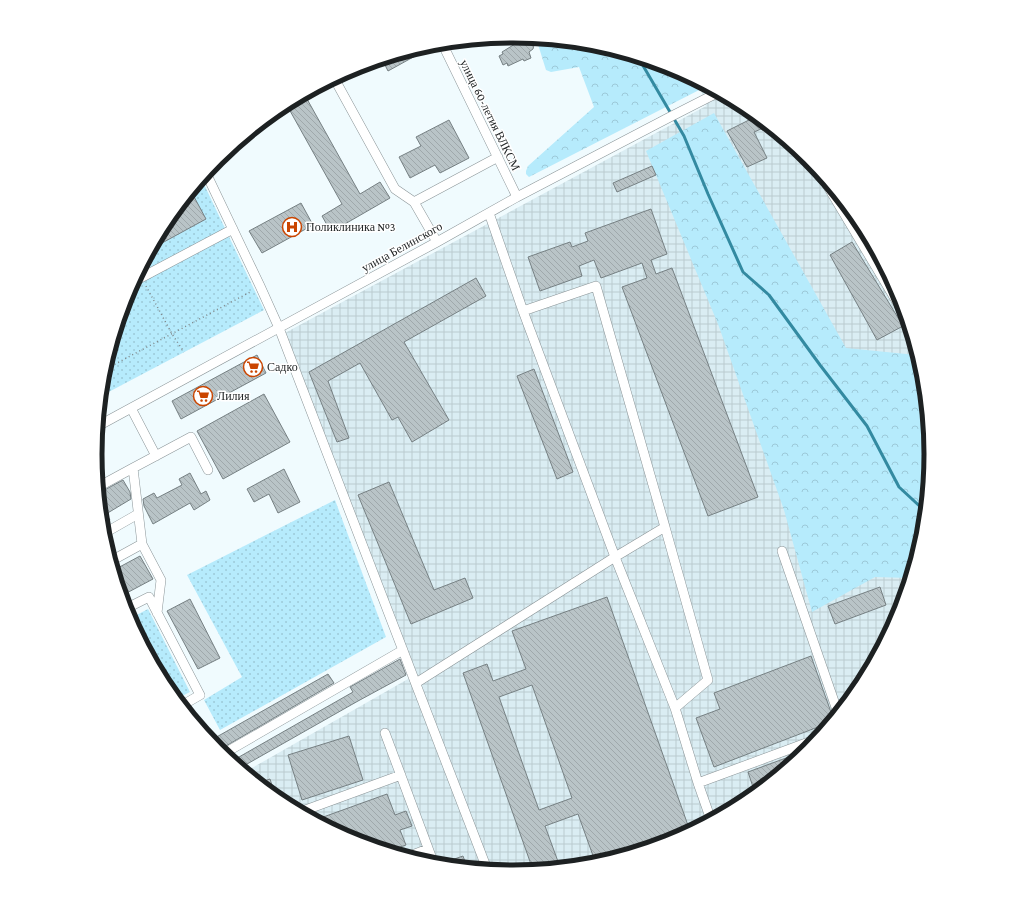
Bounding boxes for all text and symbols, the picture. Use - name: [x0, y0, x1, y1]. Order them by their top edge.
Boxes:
- street label: улица 60-летия ВЛКСМ: [457, 57, 523, 173]
- hospital icon: Поликлиника №3: [281, 216, 303, 238]
- street label: улица Белинского: [359, 219, 445, 275]
- place label: Поликлиника №3: [306, 220, 396, 234]
- supermarket icon: Садко: [242, 356, 264, 378]
- place label: Садко: [267, 360, 298, 374]
- supermarket icon: Лилия: [192, 385, 214, 407]
- place label: Лилия: [217, 389, 250, 403]

